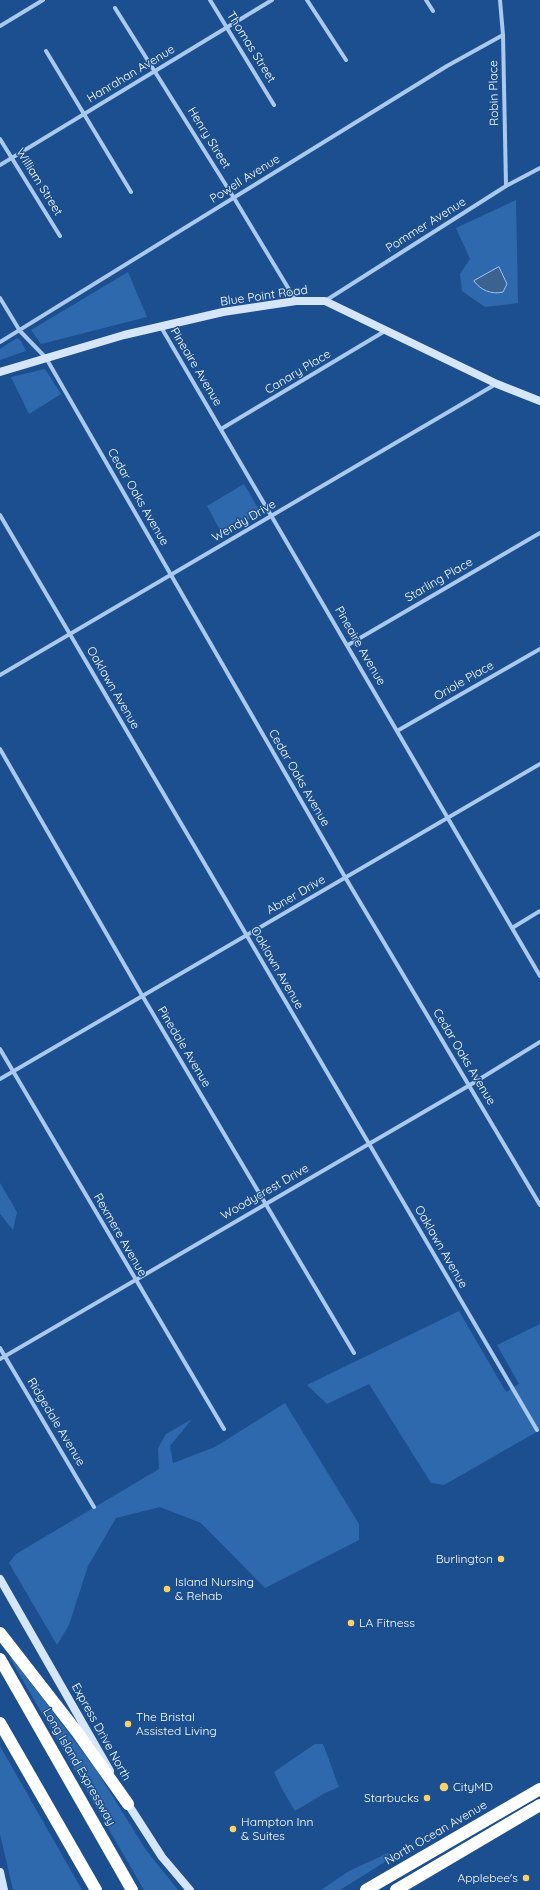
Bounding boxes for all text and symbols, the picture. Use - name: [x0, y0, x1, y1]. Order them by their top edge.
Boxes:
- street label: Thomas Street: [223, 9, 279, 85]
- street label: Hanrahan Avenue: [84, 42, 178, 106]
- street label: Robin Place: [486, 60, 502, 126]
- street label: Henry Street: [184, 105, 234, 171]
- street label: William Street: [13, 146, 65, 218]
- street label: Powell Avenue: [207, 152, 283, 206]
- street label: Pommer Avenue: [383, 195, 469, 255]
- street label: Blue Point Road: [219, 283, 309, 309]
- street label: Pineaire Avenue: [167, 325, 225, 409]
- street label: Canary Place: [262, 347, 334, 397]
- street label: Cedar Oaks Avenue: [104, 446, 172, 548]
- street label: Wendy Drive: [209, 497, 279, 545]
- street label: Starling Place: [403, 555, 475, 605]
- street label: Pineaire Avenue: [332, 604, 388, 688]
- street label: Oaklawn Avenue: [83, 644, 143, 732]
- street label: Oriole Place: [432, 658, 496, 704]
- street label: Cedar Oaks Avenue: [265, 727, 333, 829]
- street label: Abner Drive: [264, 872, 328, 918]
- street label: Oaklawn Avenue: [247, 924, 307, 1012]
- street label: Pinedale Avenue: [154, 1004, 214, 1090]
- street label: Cedar Oaks Avenue: [430, 1006, 498, 1108]
- street label: Woodycrest Drive: [218, 1161, 312, 1223]
- street label: Rexmere Avenue: [90, 1191, 150, 1279]
- street label: Oaklawn Avenue: [411, 1203, 471, 1291]
- street label: Ridgedale Avenue: [24, 1375, 88, 1469]
- place label: Burlington: [436, 1552, 493, 1566]
- marker: Burlington: [496, 1554, 506, 1564]
- place label: Island Nursing & Rehab: [175, 1575, 254, 1603]
- marker: Island Nursing & Rehab: [162, 1584, 172, 1594]
- place label: LA Fitness: [359, 1616, 415, 1630]
- marker: LA Fitness: [346, 1618, 356, 1628]
- street label: Express Drive North: [68, 1681, 134, 1783]
- street label: Long Island Expressway: [40, 1706, 118, 1828]
- place label: The Bristal Assisted Living: [136, 1710, 217, 1738]
- marker: The Bristal Assisted Living: [123, 1719, 133, 1729]
- place label: CityMD: [453, 1780, 493, 1794]
- marker: CityMD: [438, 1781, 450, 1793]
- place label: Starbucks: [364, 1791, 419, 1805]
- marker: Starbucks: [422, 1793, 432, 1803]
- street label: North Ocean Avenue: [382, 1798, 490, 1868]
- place label: Hampton Inn & Suites: [241, 1815, 313, 1843]
- marker: Hampton Inn & Suites: [228, 1824, 238, 1834]
- place label: Applebee's: [457, 1871, 518, 1885]
- marker: Applebee's: [521, 1873, 531, 1883]

